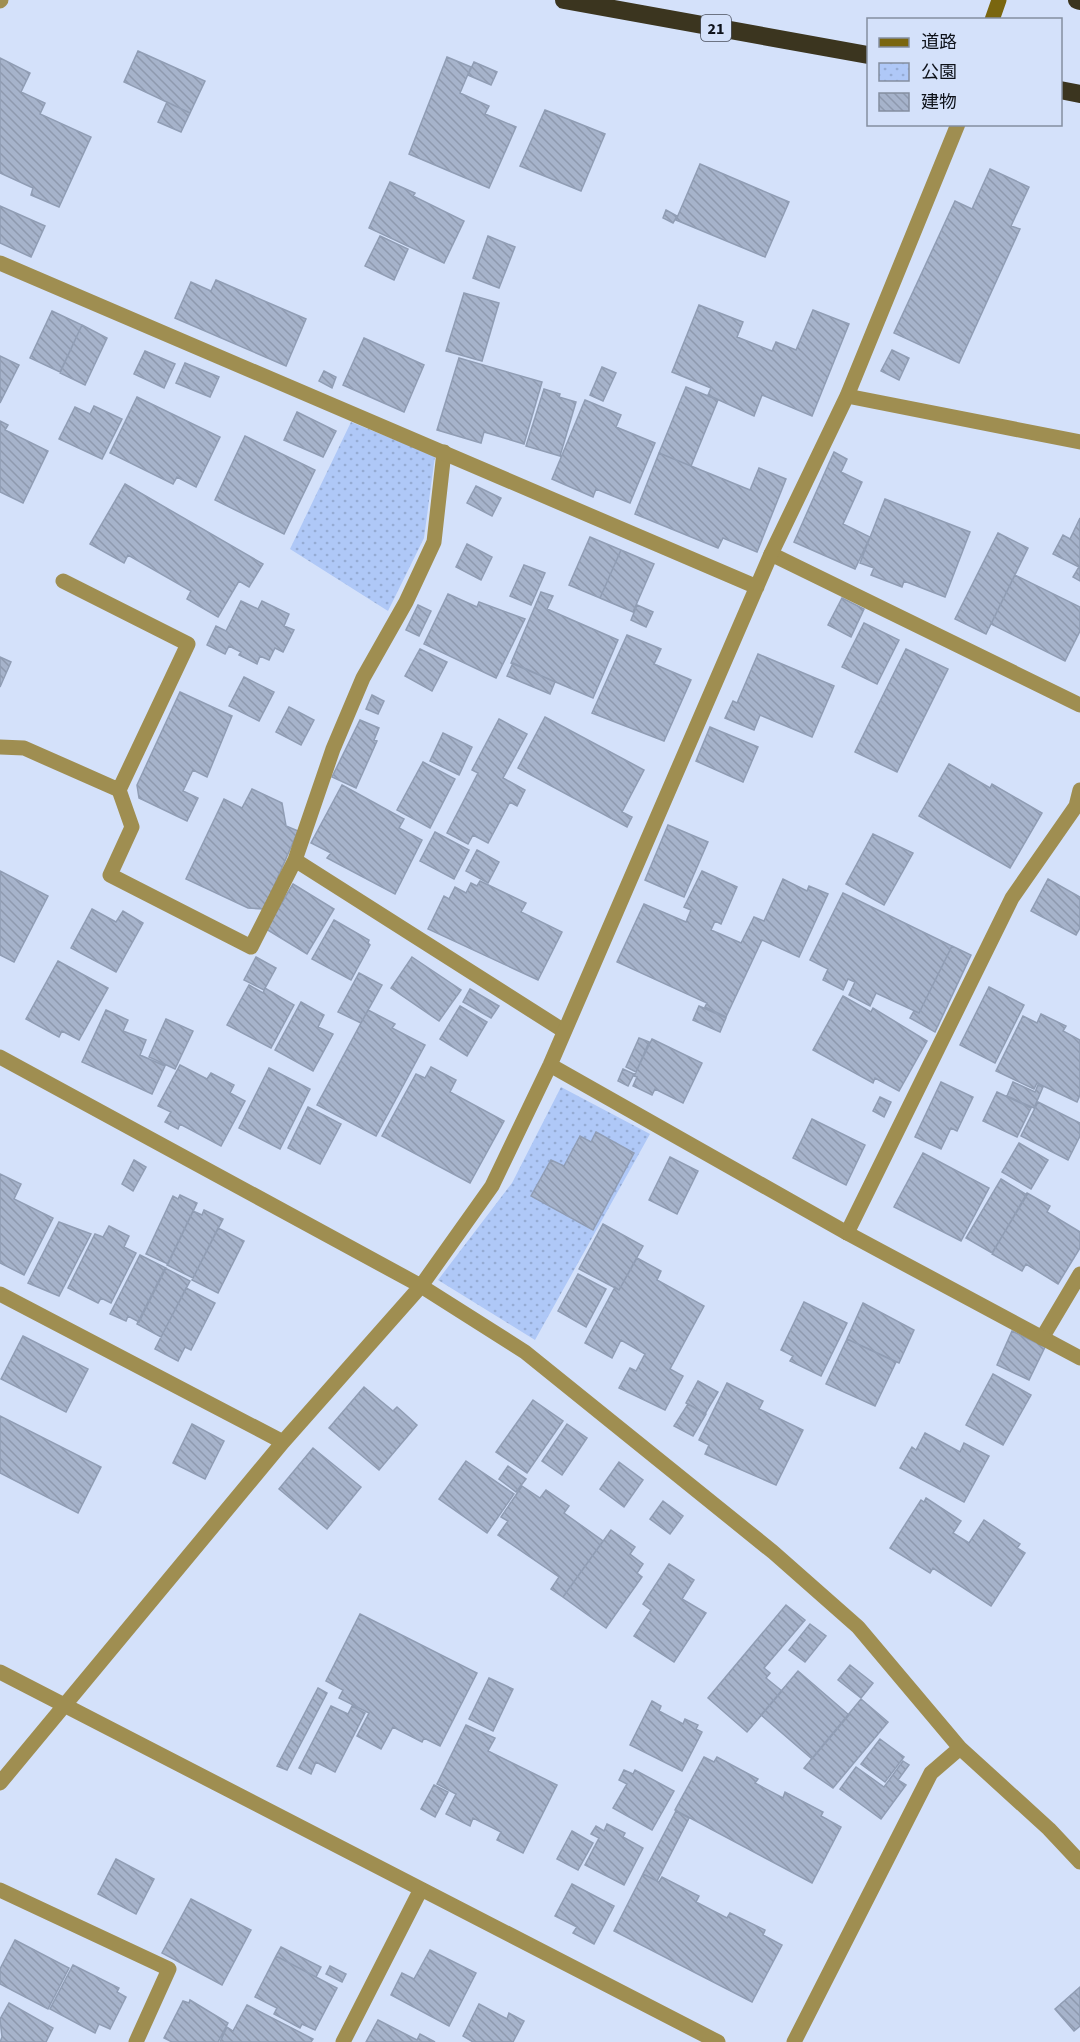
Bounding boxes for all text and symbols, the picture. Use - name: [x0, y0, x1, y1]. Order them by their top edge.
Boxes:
- road number: 21: [701, 15, 731, 41]
- legend: [867, 18, 1062, 126]
- text: 道路: [921, 30, 957, 55]
- text: 公園: [921, 60, 957, 85]
- text: 建物: [921, 90, 957, 115]

